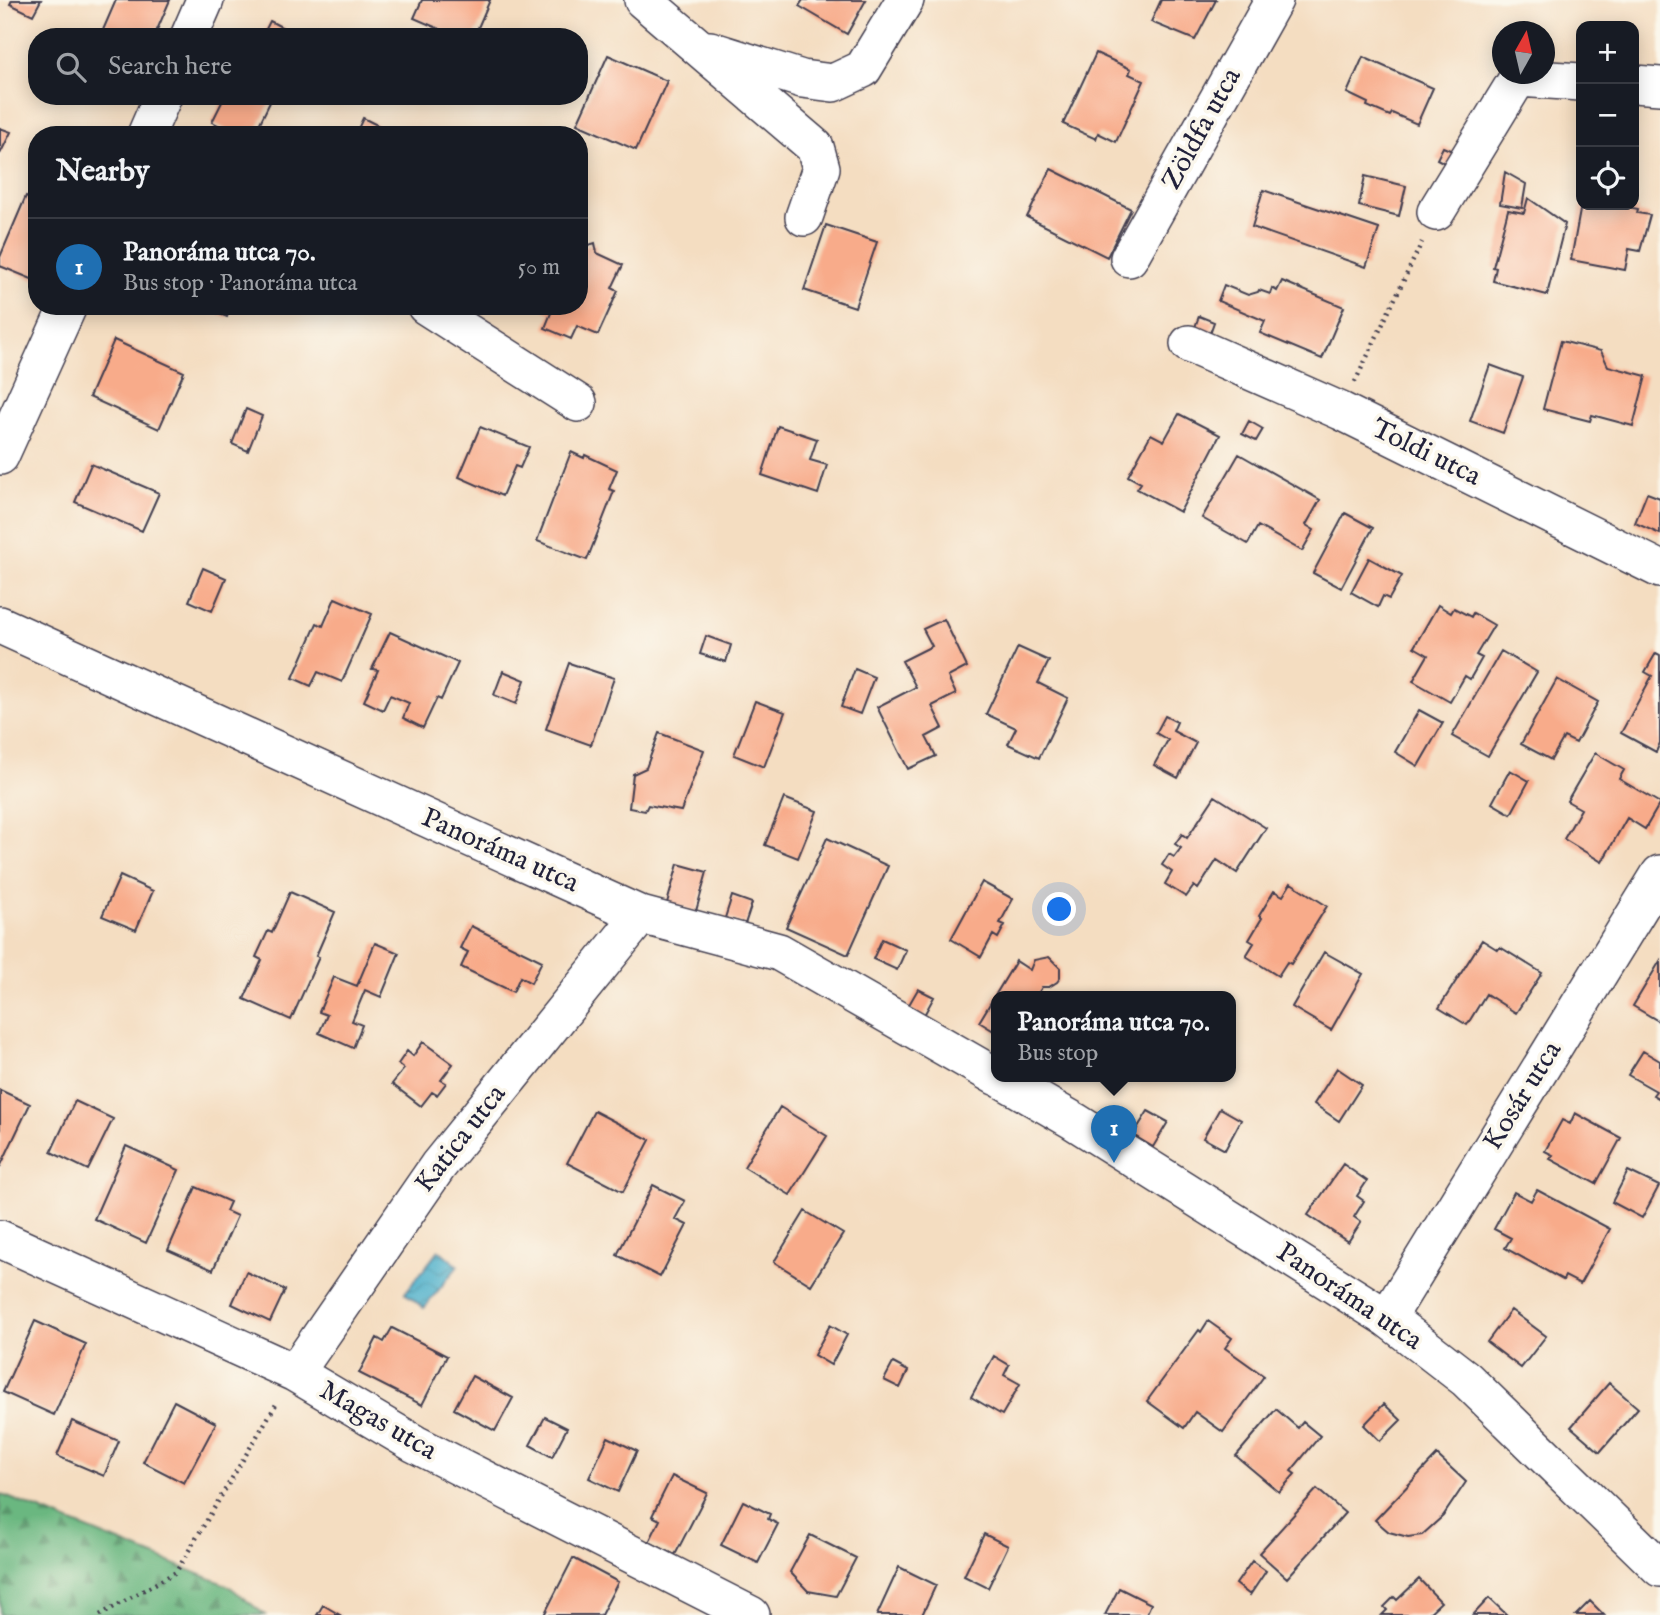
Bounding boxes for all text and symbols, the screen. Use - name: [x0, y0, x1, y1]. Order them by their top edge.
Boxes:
- north arrow: [1492, 21, 1555, 84]
- map controls: [1576, 21, 1639, 210]
- button: +: [1576, 21, 1639, 84]
- search box: [28, 28, 588, 105]
- icon: search: [52, 48, 90, 86]
- text: Search here: [108, 50, 232, 83]
- street label: Zöldfa utca: [1154, 61, 1250, 196]
- button: −: [1576, 84, 1639, 147]
- button: locate: [1576, 147, 1639, 210]
- text: Nearby: [56, 153, 149, 191]
- text: Panoráma utca 70.: [123, 236, 316, 269]
- text: 1: [75, 253, 83, 282]
- text: 50 m: [518, 253, 560, 282]
- text: Bus stop · Panoráma utca: [123, 269, 358, 298]
- street label: Toldi utca: [1366, 412, 1487, 495]
- street label: Panoráma utca: [416, 801, 585, 902]
- your location: [1042, 892, 1076, 926]
- popup: [991, 991, 1236, 1082]
- text: Panoráma utca 70.: [1017, 1006, 1210, 1039]
- street label: Kosár utca: [1476, 1034, 1571, 1157]
- text: Bus stop: [1017, 1039, 1098, 1068]
- street label: Katica utca: [408, 1077, 515, 1200]
- pin: 1: [1091, 1105, 1137, 1163]
- street label: Panoráma utca: [1269, 1235, 1429, 1359]
- street label: Magas utca: [313, 1373, 444, 1469]

